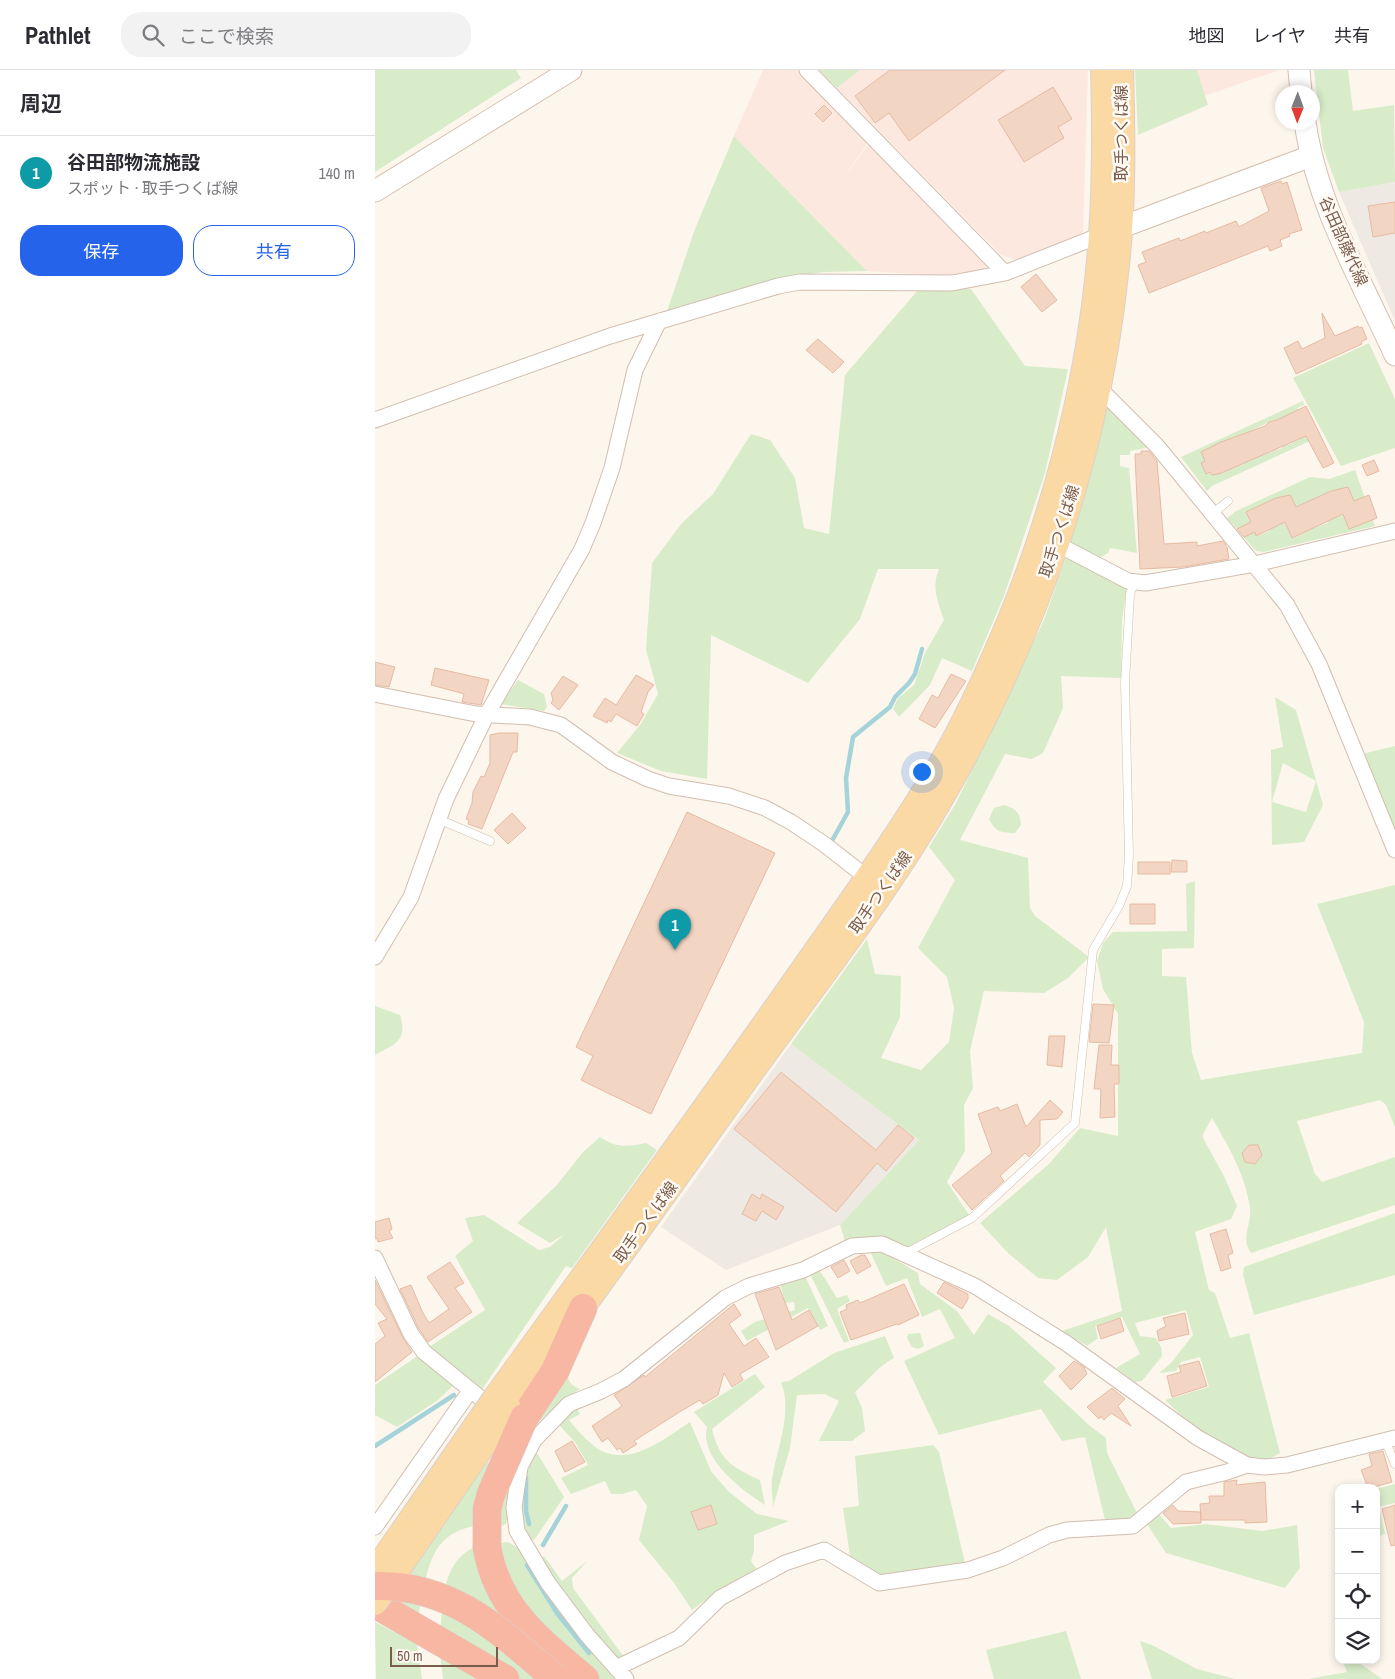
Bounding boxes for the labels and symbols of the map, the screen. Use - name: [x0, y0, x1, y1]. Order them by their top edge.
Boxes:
- street label: 取手つくば線: [1110, 85, 1132, 181]
- north arrow: [1275, 85, 1320, 130]
- street label: 谷田部藤代線: [1314, 193, 1374, 289]
- street label: 取手つくば線: [1034, 482, 1084, 580]
- your location: [909, 759, 935, 785]
- street label: 取手つくば線: [843, 846, 917, 938]
- pin: 1: [659, 909, 691, 950]
- street label: 取手つくば線: [608, 1177, 682, 1267]
- scale bar: [390, 1644, 497, 1667]

